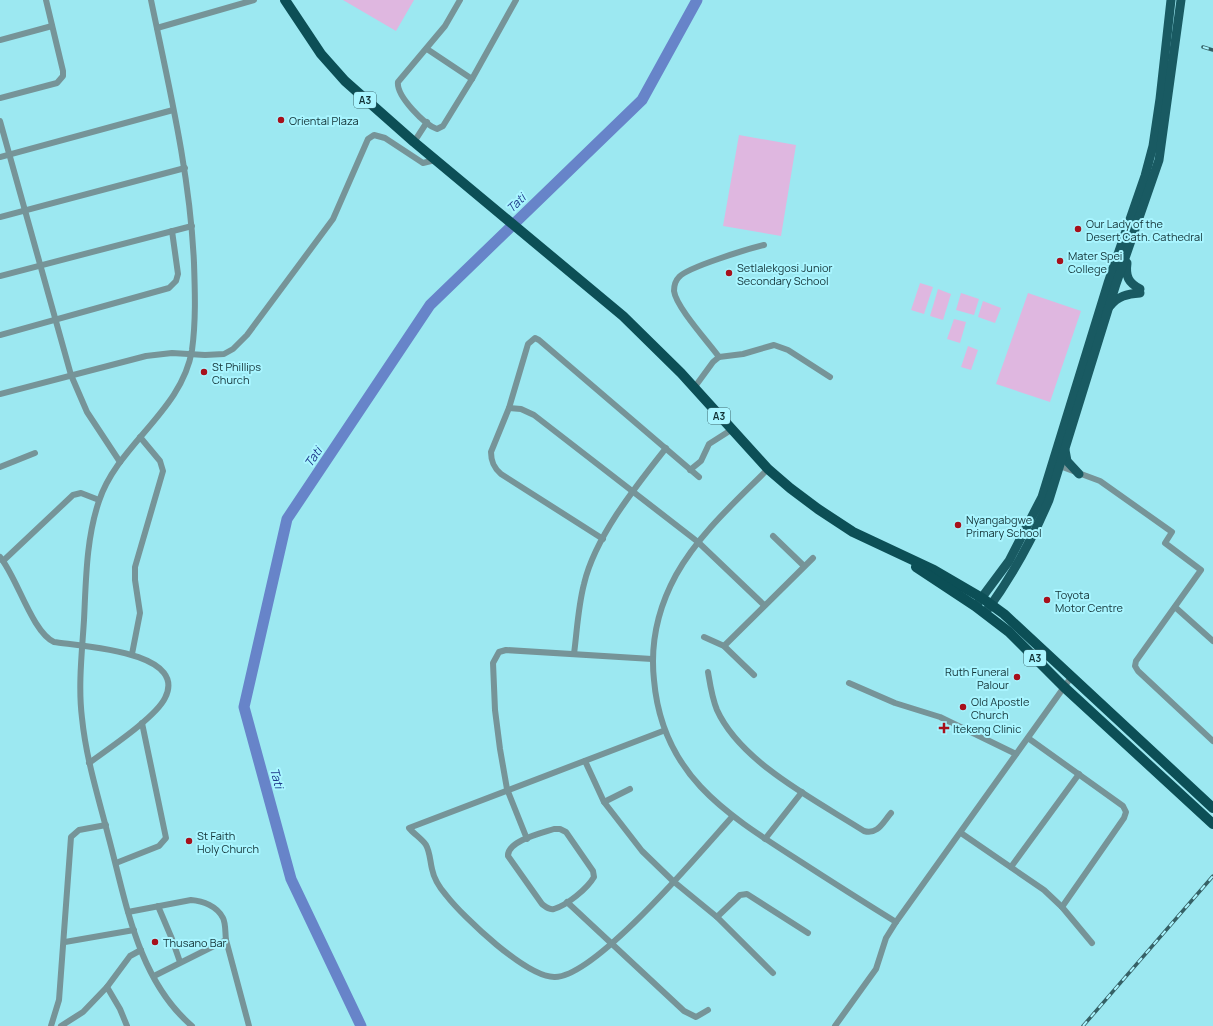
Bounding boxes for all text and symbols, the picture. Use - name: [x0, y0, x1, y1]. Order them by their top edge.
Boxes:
- road number: A3: [354, 92, 376, 108]
- place label: Oriental Plaza: [289, 113, 359, 128]
- marker: Oriental Plaza: [276, 115, 286, 125]
- water label: Tati: [503, 188, 531, 216]
- place label: Our Lady of the Desert Cath. Cathedral: [1086, 216, 1203, 244]
- marker: Our Lady of the Desert Cath. Cathedral: [1073, 224, 1083, 234]
- place label: Mater Spei College: [1068, 248, 1122, 276]
- marker: Mater Spei College: [1055, 256, 1065, 266]
- place label: Setlalekgosi Junior Secondary School: [737, 260, 832, 288]
- marker: Setlalekgosi Junior Secondary School: [724, 268, 734, 278]
- place label: St Phillips Church: [212, 359, 261, 387]
- marker: St Phillips Church: [199, 367, 209, 377]
- road number: A3: [708, 408, 730, 424]
- water label: Tati: [300, 442, 327, 470]
- place label: Nyangabgwe Primary School: [966, 512, 1042, 540]
- marker: Nyangabgwe Primary School: [953, 520, 963, 530]
- place label: Toyota Motor Centre: [1055, 587, 1124, 615]
- marker: Toyota Motor Centre: [1042, 595, 1052, 605]
- road number: A3: [1024, 650, 1046, 666]
- place label: Ruth Funeral Palour: [945, 664, 1009, 692]
- marker: Ruth Funeral Palour: [1012, 672, 1022, 682]
- place label: Old Apostle Church: [971, 694, 1030, 722]
- marker: Old Apostle Church: [958, 702, 968, 712]
- place label: Itekeng Clinic: [953, 721, 1021, 736]
- marker: Itekeng Clinic: [938, 722, 950, 734]
- water label: Tati: [266, 766, 288, 792]
- place label: St Faith Holy Church: [197, 828, 259, 856]
- marker: St Faith Holy Church: [184, 836, 194, 846]
- place label: Thusano Bar: [163, 935, 227, 950]
- marker: Thusano Bar: [150, 937, 160, 947]

